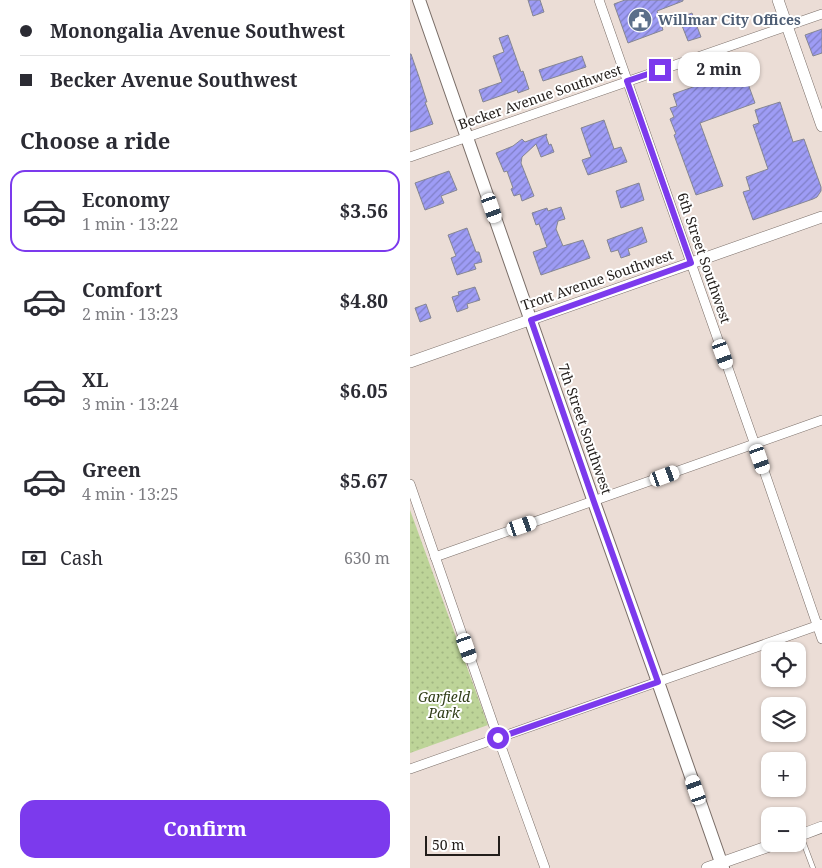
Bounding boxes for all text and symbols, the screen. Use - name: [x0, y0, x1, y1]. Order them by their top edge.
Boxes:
- public building icon: Willmar City Offices: [627, 7, 653, 33]
- place label: Willmar City Offices: [658, 10, 801, 29]
- text: Monongalia Avenue Southwest: [50, 18, 345, 44]
- callout: 2 min: [678, 52, 760, 88]
- text: 2 min: [696, 58, 742, 80]
- route end: [649, 59, 671, 81]
- street label: Becker Avenue Southwest: [455, 60, 624, 134]
- text: Becker Avenue Southwest: [50, 67, 298, 93]
- text: Choose a ride: [20, 125, 170, 155]
- text: Economy: [82, 187, 170, 213]
- icon: car: [22, 189, 67, 234]
- street label: 6th Street Southwest: [673, 190, 736, 326]
- car: [480, 191, 503, 225]
- text: $3.56: [339, 198, 388, 224]
- text: 1 min · 13:22: [82, 213, 178, 235]
- street label: Trott Avenue Southwest: [518, 245, 675, 314]
- text: Comfort: [82, 277, 162, 303]
- icon: car: [22, 279, 67, 324]
- text: $4.80: [339, 288, 388, 314]
- text: 2 min · 13:23: [82, 303, 178, 325]
- car: [710, 337, 735, 371]
- street label: 7th Street Southwest: [554, 361, 617, 497]
- text: XL: [82, 367, 108, 393]
- icon: car: [22, 369, 67, 414]
- text: $6.05: [339, 378, 388, 404]
- text: 3 min · 13:24: [82, 393, 178, 415]
- car: [748, 442, 771, 476]
- text: Green: [82, 457, 141, 483]
- icon: car: [22, 459, 67, 504]
- car: [648, 464, 681, 488]
- text: $5.67: [339, 468, 388, 494]
- text: 4 min · 13:25: [82, 483, 178, 505]
- car: [505, 514, 538, 538]
- icon: cash: [20, 544, 48, 572]
- text: Cash: [60, 545, 103, 571]
- text: 630 m: [344, 547, 390, 569]
- car: [455, 631, 478, 665]
- map controls: [761, 642, 806, 852]
- button: locate: [761, 642, 806, 687]
- park label: Garfield Park: [418, 687, 471, 722]
- button: layers: [761, 697, 806, 742]
- route start: [487, 727, 509, 749]
- button: +: [761, 752, 806, 797]
- car: [684, 773, 707, 807]
- button: Confirm: [20, 800, 390, 858]
- button: −: [761, 807, 806, 852]
- scale bar: [425, 833, 500, 856]
- text: 50 m: [432, 835, 465, 854]

